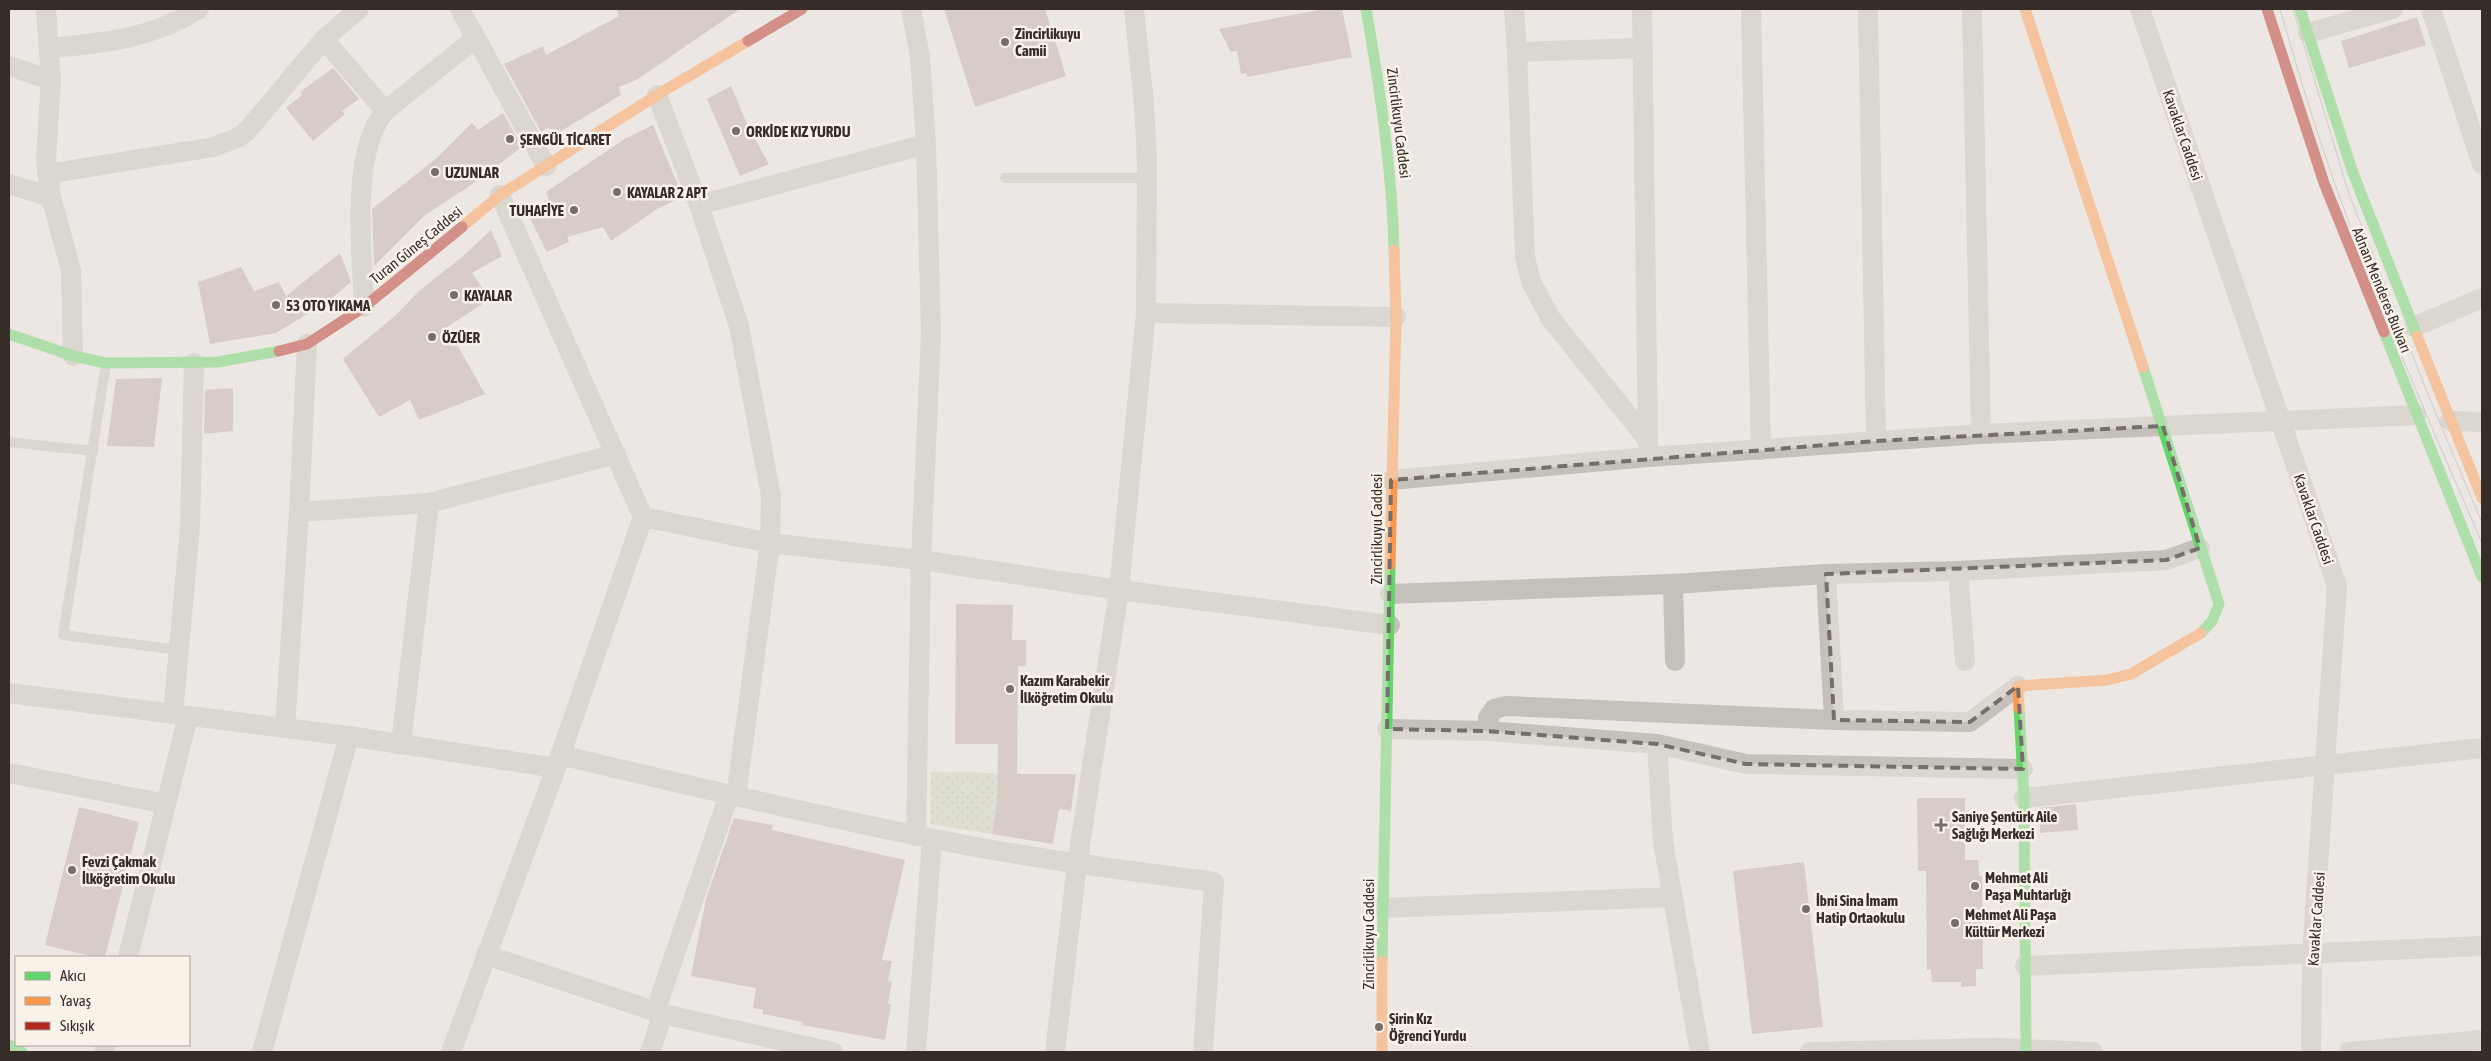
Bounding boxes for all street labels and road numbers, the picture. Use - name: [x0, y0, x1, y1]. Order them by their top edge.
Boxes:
- street label: Zincirlikuyu Caddesi: [1384, 67, 1414, 179]
- street label: Kavaklar Caddesi: [2160, 88, 2206, 182]
- street label: Turan Güneş Caddesi: [366, 203, 466, 287]
- street label: Adnan Menderes Bulvarı: [2349, 225, 2415, 355]
- street label: Kavaklar Caddesi: [2291, 472, 2337, 566]
- street label: Zincirlikuyu Caddesi: [1368, 473, 1385, 585]
- street label: Kavaklar Caddesi: [2304, 871, 2328, 967]
- street label: Zincirlikuyu Caddesi: [1360, 878, 1377, 990]

